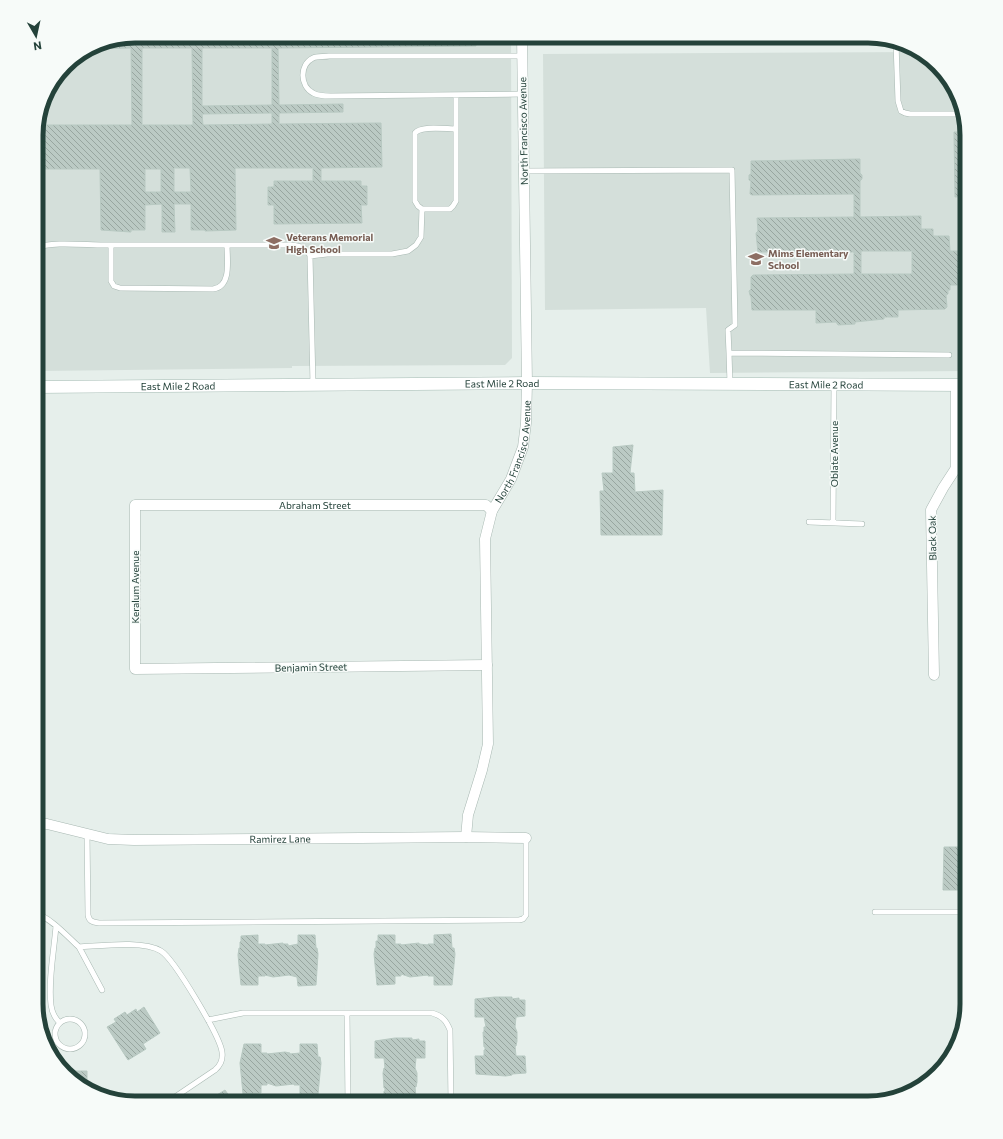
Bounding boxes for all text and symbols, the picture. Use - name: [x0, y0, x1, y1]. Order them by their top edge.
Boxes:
- north arrow: [16, 16, 56, 56]
- text: N: [33, 39, 43, 53]
- street label: North Francisco Avenue: [516, 77, 530, 185]
- place label: Veterans Memorial High School: [286, 231, 373, 255]
- school or university icon: Veterans Memorial High School: [265, 234, 283, 252]
- place label: Mims Elementary School: [768, 247, 849, 271]
- school or university icon: Mims Elementary School: [747, 250, 765, 268]
- street label: East Mile 2 Road: [465, 377, 539, 390]
- street label: East Mile 2 Road: [789, 378, 863, 391]
- street label: East Mile 2 Road: [141, 380, 216, 392]
- street label: North Francisco Avenue: [492, 400, 533, 505]
- street label: Oblate Avenue: [828, 421, 840, 487]
- street label: Abraham Street: [279, 499, 351, 511]
- street label: Black Oak: [926, 515, 938, 561]
- street label: Keralum Avenue: [129, 551, 141, 623]
- street label: Benjamin Street: [275, 660, 347, 674]
- street label: Ramirez Lane: [249, 832, 311, 845]

